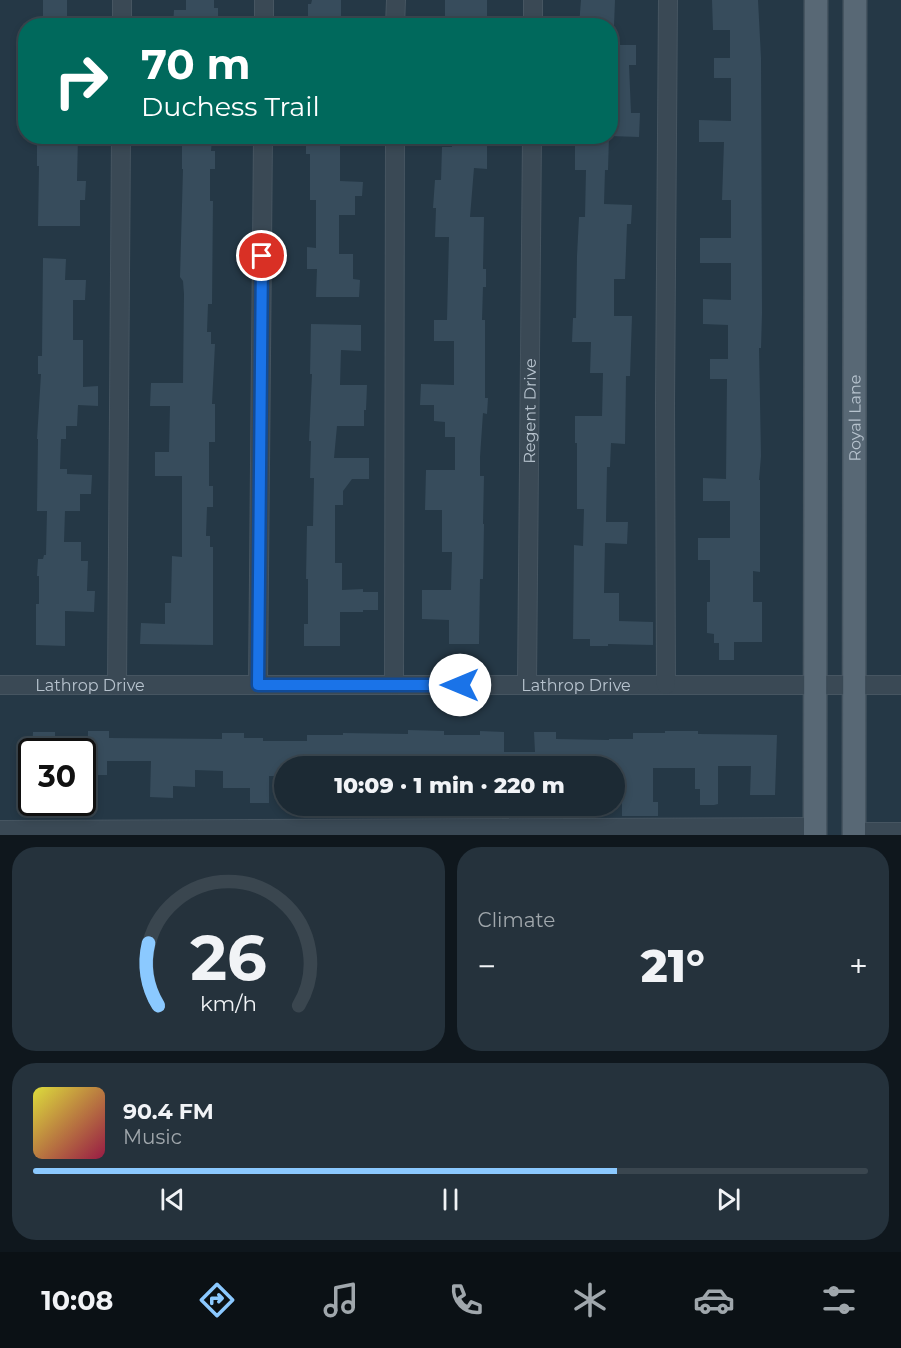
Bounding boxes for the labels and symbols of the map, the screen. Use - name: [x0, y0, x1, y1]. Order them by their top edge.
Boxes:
- pin: [236, 230, 287, 281]
- street label: Regent Drive: [520, 358, 539, 464]
- street label: Royal Lane: [845, 374, 864, 462]
- position arrow: [428, 653, 492, 717]
- street label: Lathrop Drive: [35, 676, 145, 695]
- street label: Lathrop Drive: [521, 676, 631, 695]
- speed limit sign: 30: [18, 738, 96, 816]

